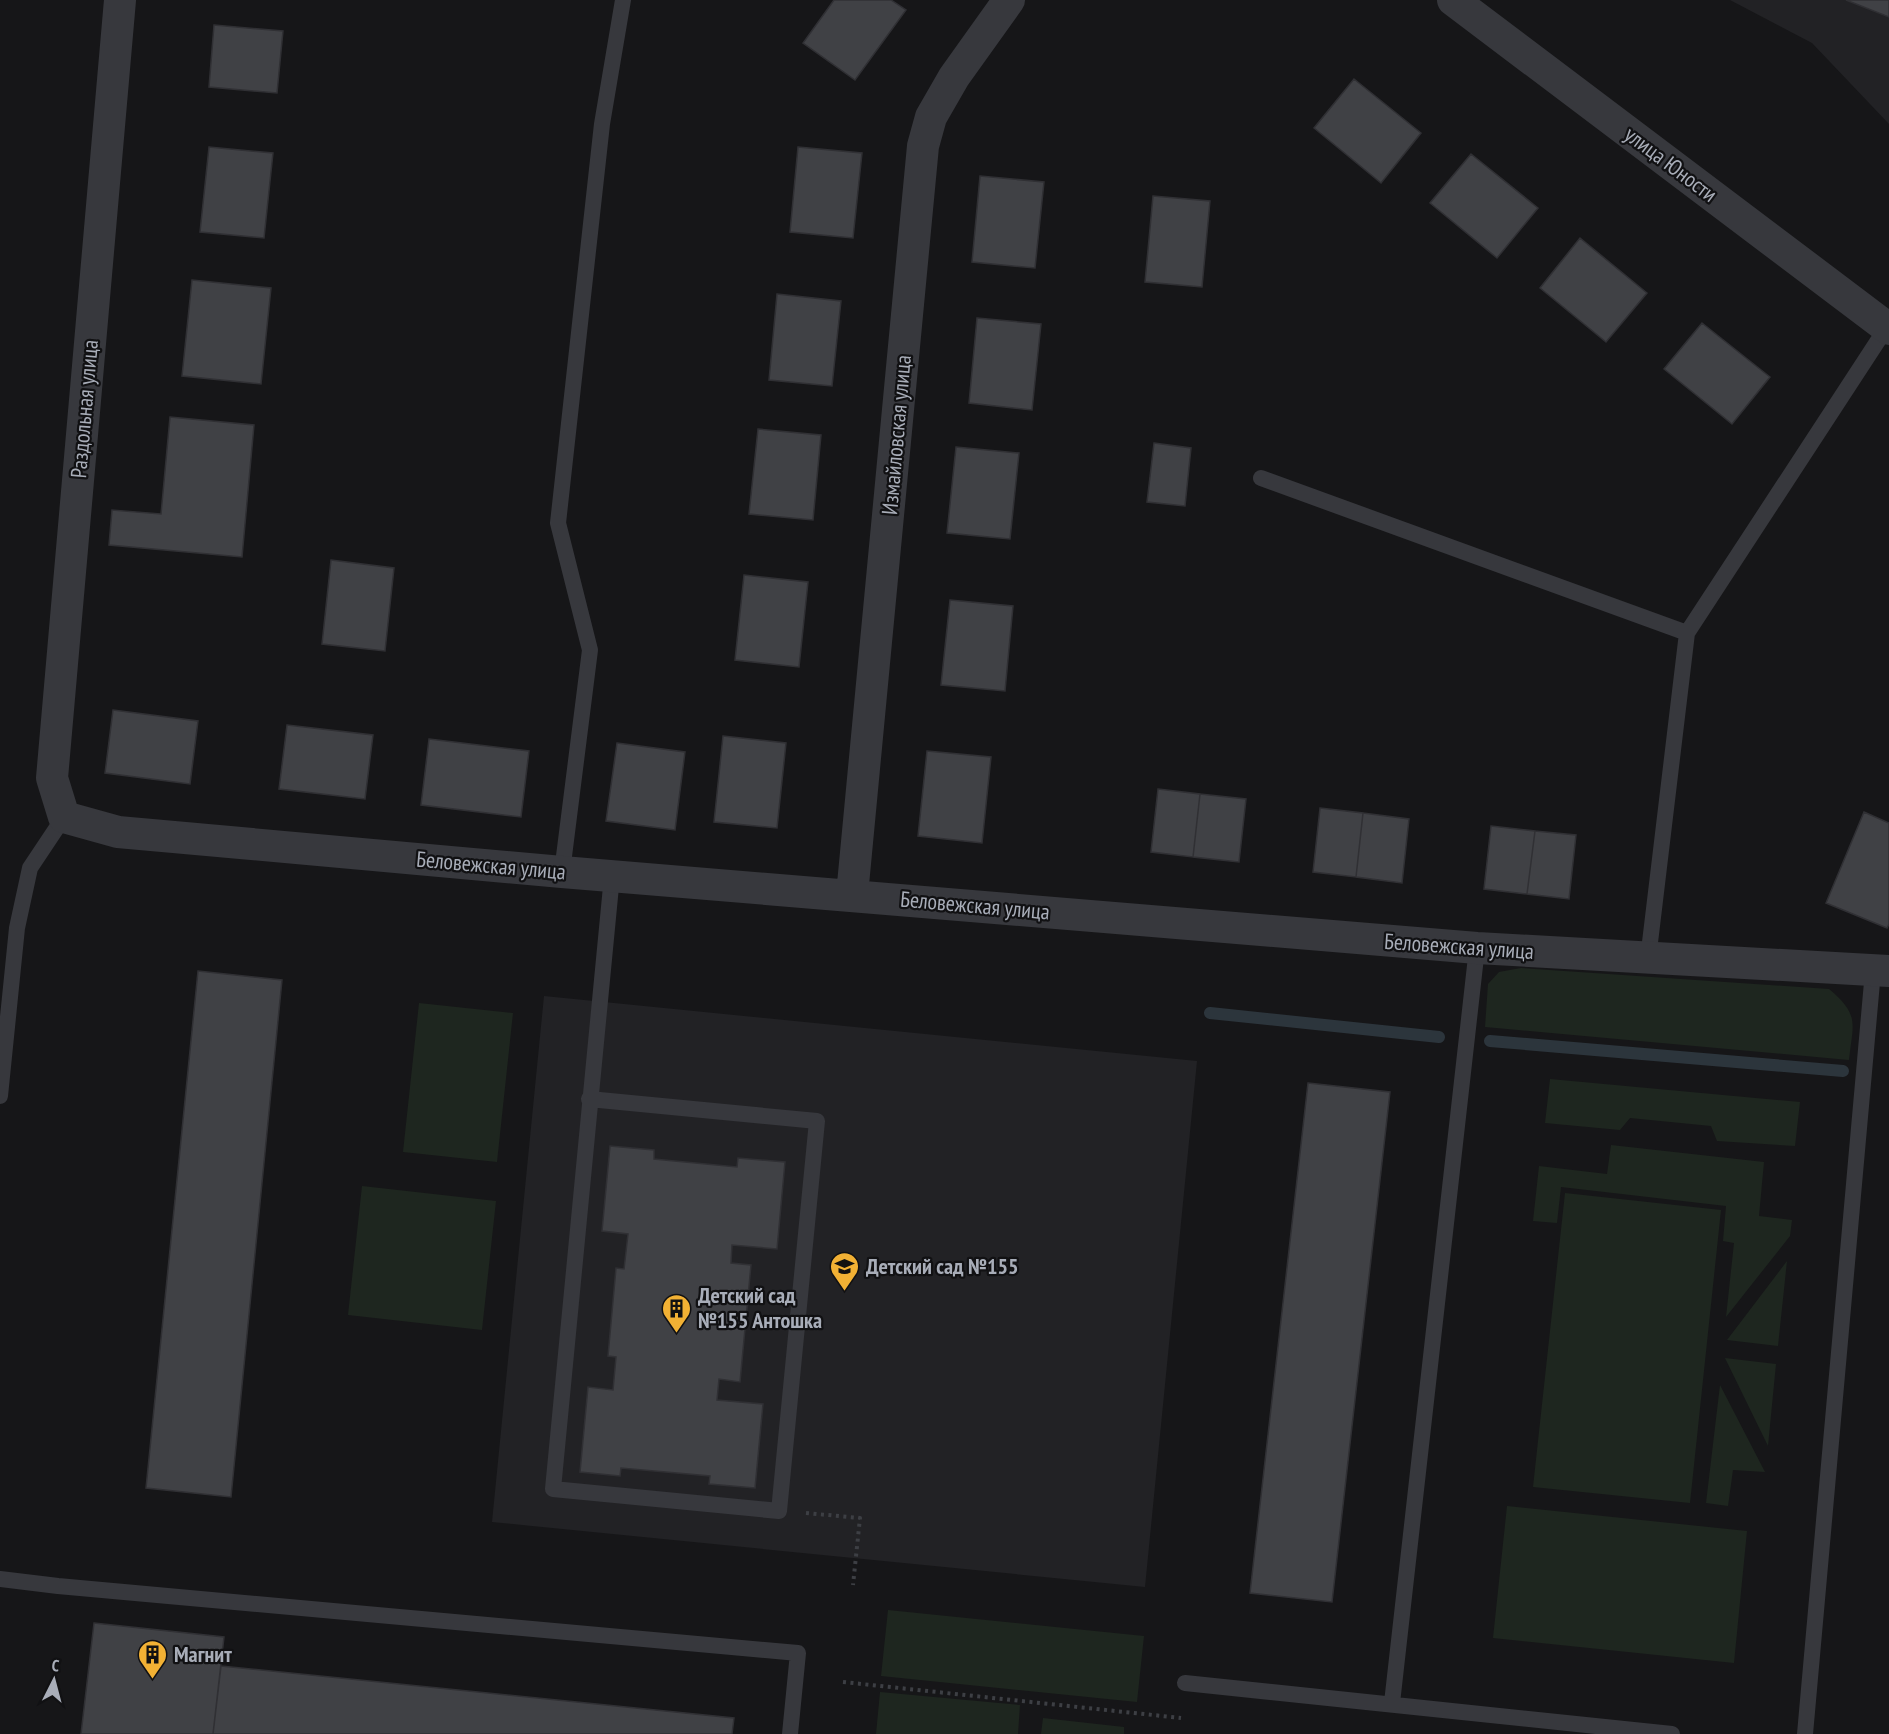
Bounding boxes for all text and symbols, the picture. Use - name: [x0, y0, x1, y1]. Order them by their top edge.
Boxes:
- street label: улица Юности: [1619, 120, 1723, 208]
- street label: Раздольная улица: [64, 339, 104, 479]
- street label: Измайловская улица: [875, 354, 917, 516]
- street label: Беловежская улица: [415, 845, 567, 885]
- street label: Беловежская улица: [899, 885, 1051, 925]
- street label: Беловежская улица: [1383, 927, 1535, 965]
- school or university icon: Детский сад №155: [829, 1250, 861, 1292]
- place label: Детский сад №155: [866, 1252, 1018, 1280]
- place label: Детский сад №155 Антошка: [698, 1281, 822, 1334]
- building icon: Детский сад №155 Антошка: [661, 1292, 693, 1334]
- building icon: Магнит: [137, 1638, 169, 1680]
- place label: Магнит: [174, 1640, 232, 1668]
- north arrow: [24, 1650, 84, 1710]
- text: С: [51, 1655, 61, 1675]

